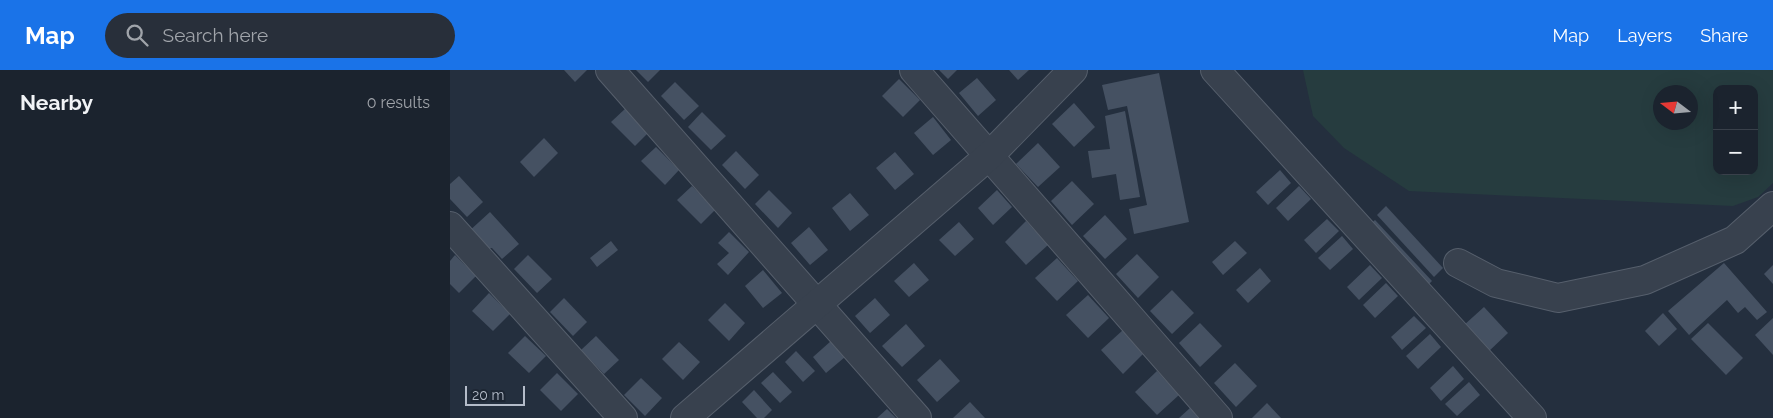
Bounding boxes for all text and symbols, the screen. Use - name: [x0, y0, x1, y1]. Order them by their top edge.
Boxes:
- search box: [105, 13, 455, 58]
- text: Map: [25, 21, 75, 50]
- icon: search: [123, 21, 151, 49]
- text: Search here: [163, 24, 268, 46]
- text: Map: [1553, 25, 1589, 46]
- text: Layers: [1617, 25, 1672, 46]
- text: Share: [1700, 25, 1748, 46]
- north arrow: [1653, 85, 1698, 130]
- map controls: [1713, 85, 1758, 175]
- button: +: [1713, 85, 1758, 130]
- text: Nearby: [20, 90, 93, 115]
- text: 0 results: [367, 93, 430, 112]
- button: −: [1713, 130, 1758, 175]
- scale bar: [465, 383, 525, 406]
- text: 20 m: [472, 387, 504, 403]

